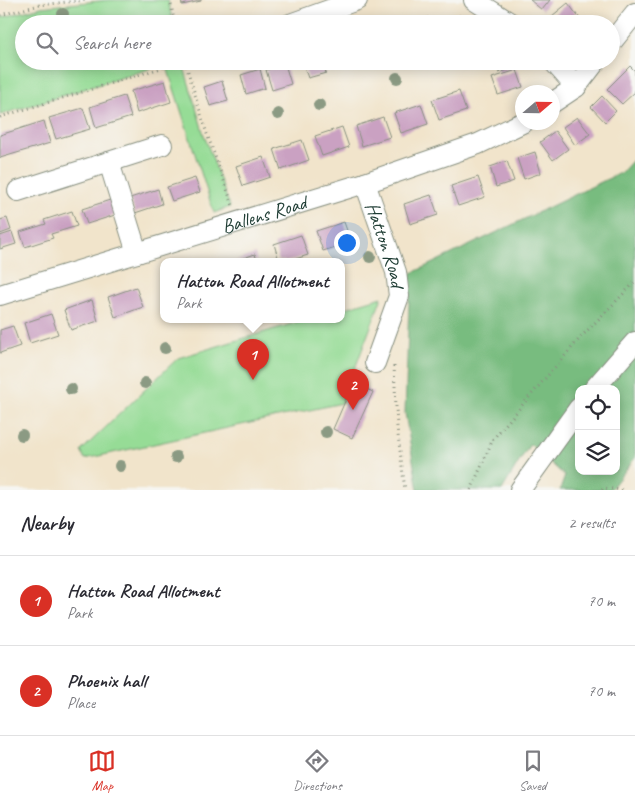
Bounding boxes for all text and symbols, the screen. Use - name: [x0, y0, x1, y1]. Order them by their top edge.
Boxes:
- search box: [15, 15, 620, 70]
- icon: search: [33, 29, 61, 57]
- text: Search here: [73, 31, 150, 55]
- north arrow: [515, 85, 560, 130]
- street label: Ballens Road: [219, 189, 312, 239]
- street label: Hatton Road: [360, 199, 410, 292]
- your location: [334, 230, 360, 256]
- popup: [160, 258, 345, 323]
- text: Hatton Road Allotment: [176, 269, 329, 293]
- text: Park: [176, 293, 202, 313]
- pin: 1: [237, 339, 269, 380]
- pin: 2: [337, 369, 369, 410]
- map controls: [575, 385, 620, 475]
- button: locate: [575, 385, 620, 430]
- button: layers: [575, 430, 620, 475]
- text: Nearby: [20, 510, 73, 536]
- text: 2 results: [568, 513, 615, 533]
- text: Hatton Road Allotment: [67, 579, 220, 603]
- text: 1: [32, 591, 40, 611]
- text: 70 m: [588, 591, 615, 611]
- text: Park: [67, 603, 92, 623]
- text: Phoenix hall: [67, 669, 146, 693]
- text: 2: [32, 681, 40, 701]
- text: 70 m: [588, 681, 615, 701]
- text: Place: [67, 693, 95, 713]
- tab: Map: [88, 747, 116, 794]
- tab: Directions: [293, 747, 342, 794]
- tab: Saved: [519, 747, 547, 794]

